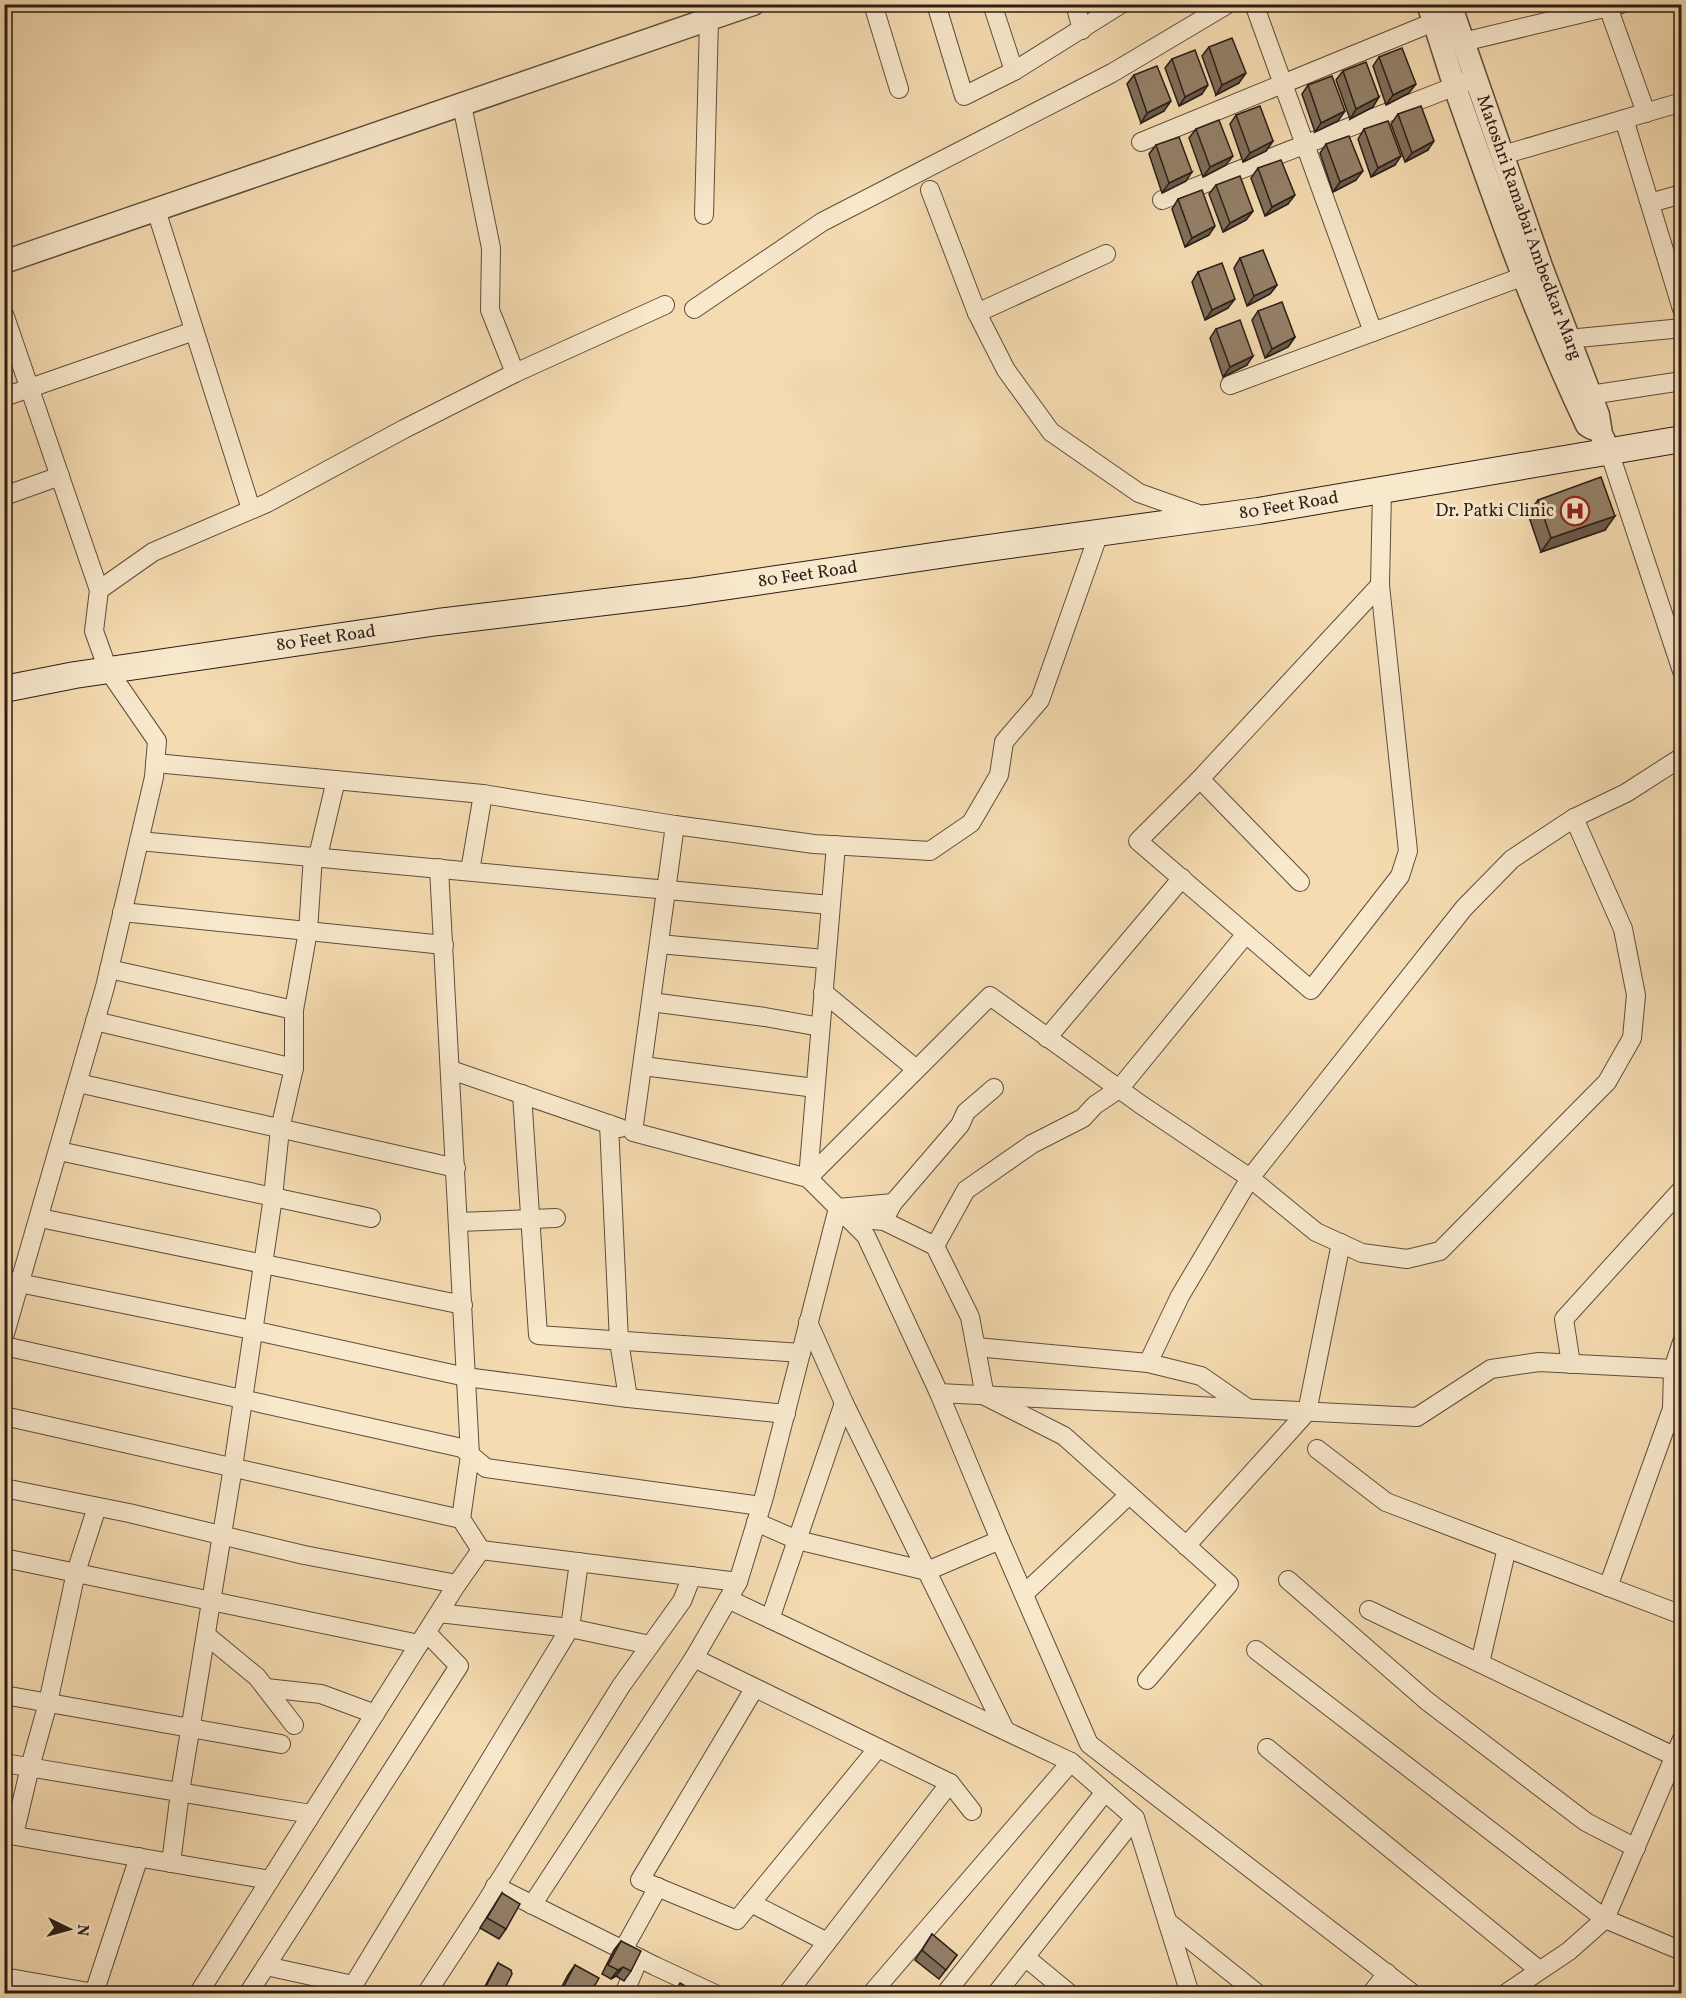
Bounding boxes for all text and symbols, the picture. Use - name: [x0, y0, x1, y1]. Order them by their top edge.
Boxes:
- street label: Matoshri Ramabai Ambedkar Marg: [1470, 92, 1588, 364]
- street label: 80 Feet Road: [1237, 485, 1340, 526]
- hospital icon: Dr. Patki Clinic: [1559, 495, 1591, 527]
- place label: Dr. Patki Clinic: [1435, 499, 1554, 524]
- street label: 80 Feet Road: [756, 555, 859, 594]
- street label: 80 Feet Road: [274, 619, 377, 658]
- north arrow: [39, 1899, 99, 1959]
- text: N: [70, 1923, 93, 1937]

